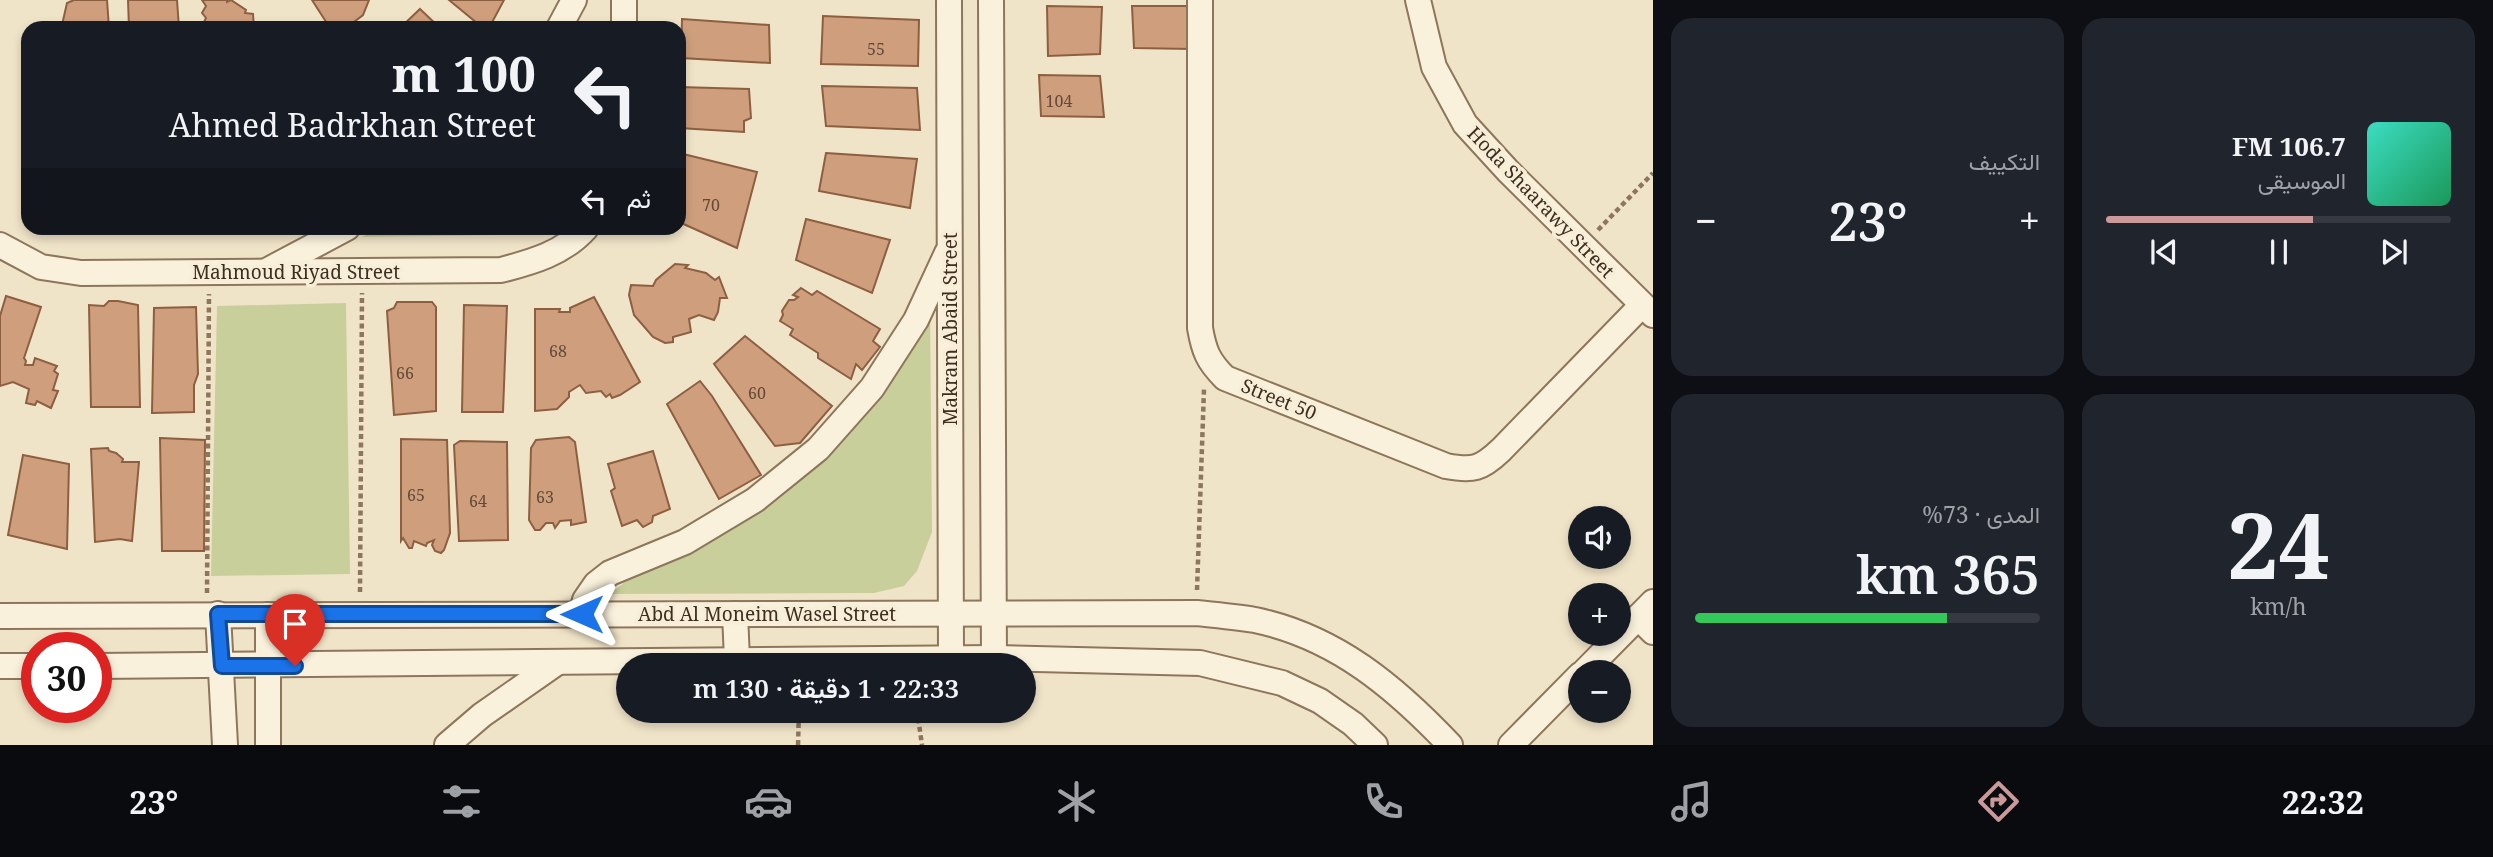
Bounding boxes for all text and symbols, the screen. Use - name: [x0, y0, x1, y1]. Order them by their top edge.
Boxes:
- house number: 55: [867, 38, 885, 60]
- text: 100 m: [392, 40, 536, 106]
- icon: left: [560, 49, 651, 140]
- house number: 104: [1046, 90, 1072, 112]
- text: Ahmed Badrkhan Street: [169, 103, 536, 146]
- street label: Hoda Shaarawy Street: [1462, 121, 1621, 284]
- text: 106.7 FM: [2232, 128, 2346, 164]
- text: التكييف: [1969, 145, 2040, 177]
- text: الموسيقى: [2258, 164, 2346, 196]
- text: ثم: [627, 180, 651, 216]
- icon: left: [575, 182, 613, 220]
- text: 23°: [1828, 185, 1908, 256]
- house number: 70: [702, 194, 720, 216]
- text: −: [1695, 194, 1717, 246]
- text: +: [2019, 194, 2040, 246]
- street label: Makram Abaid Street: [937, 232, 963, 426]
- icon: previous: [2145, 233, 2183, 271]
- icon: pause: [2260, 233, 2298, 271]
- icon: next: [2375, 233, 2413, 271]
- street label: Mahmoud Riyad Street: [192, 259, 400, 285]
- house number: 68: [549, 340, 567, 362]
- house number: 66: [396, 362, 414, 384]
- street label: Street 50: [1237, 372, 1321, 426]
- house number: 60: [748, 382, 766, 404]
- text: 24: [2227, 482, 2330, 606]
- house number: 65: [407, 484, 425, 506]
- house number: 63: [536, 486, 554, 508]
- house number: 64: [469, 490, 487, 512]
- text: المدى · 73%: [1922, 498, 2040, 530]
- map controls: [1568, 506, 1631, 723]
- button: sound: [1568, 506, 1631, 569]
- text: 365 km: [1856, 538, 2040, 609]
- position arrow: [545, 577, 619, 651]
- button: +: [1568, 583, 1631, 646]
- text: km/h: [2250, 590, 2307, 622]
- pin: [265, 594, 325, 666]
- street label: Abd Al Moneim Wasel Street: [638, 601, 896, 627]
- icon: arrive: [276, 605, 314, 643]
- speed limit sign: 30: [21, 632, 112, 723]
- button: −: [1568, 660, 1631, 723]
- text: 22:33 · 1 دقيقة · 130 m: [693, 670, 959, 706]
- icon: filters: [437, 777, 486, 826]
- icon: car: [744, 777, 793, 826]
- icon: climate: [1052, 777, 1101, 826]
- icon: phone: [1359, 777, 1408, 826]
- icon: music: [1667, 777, 1716, 826]
- icon: directions: [1974, 777, 2023, 826]
- text: 23°: [129, 780, 178, 823]
- text: 22:32: [2282, 780, 2364, 823]

